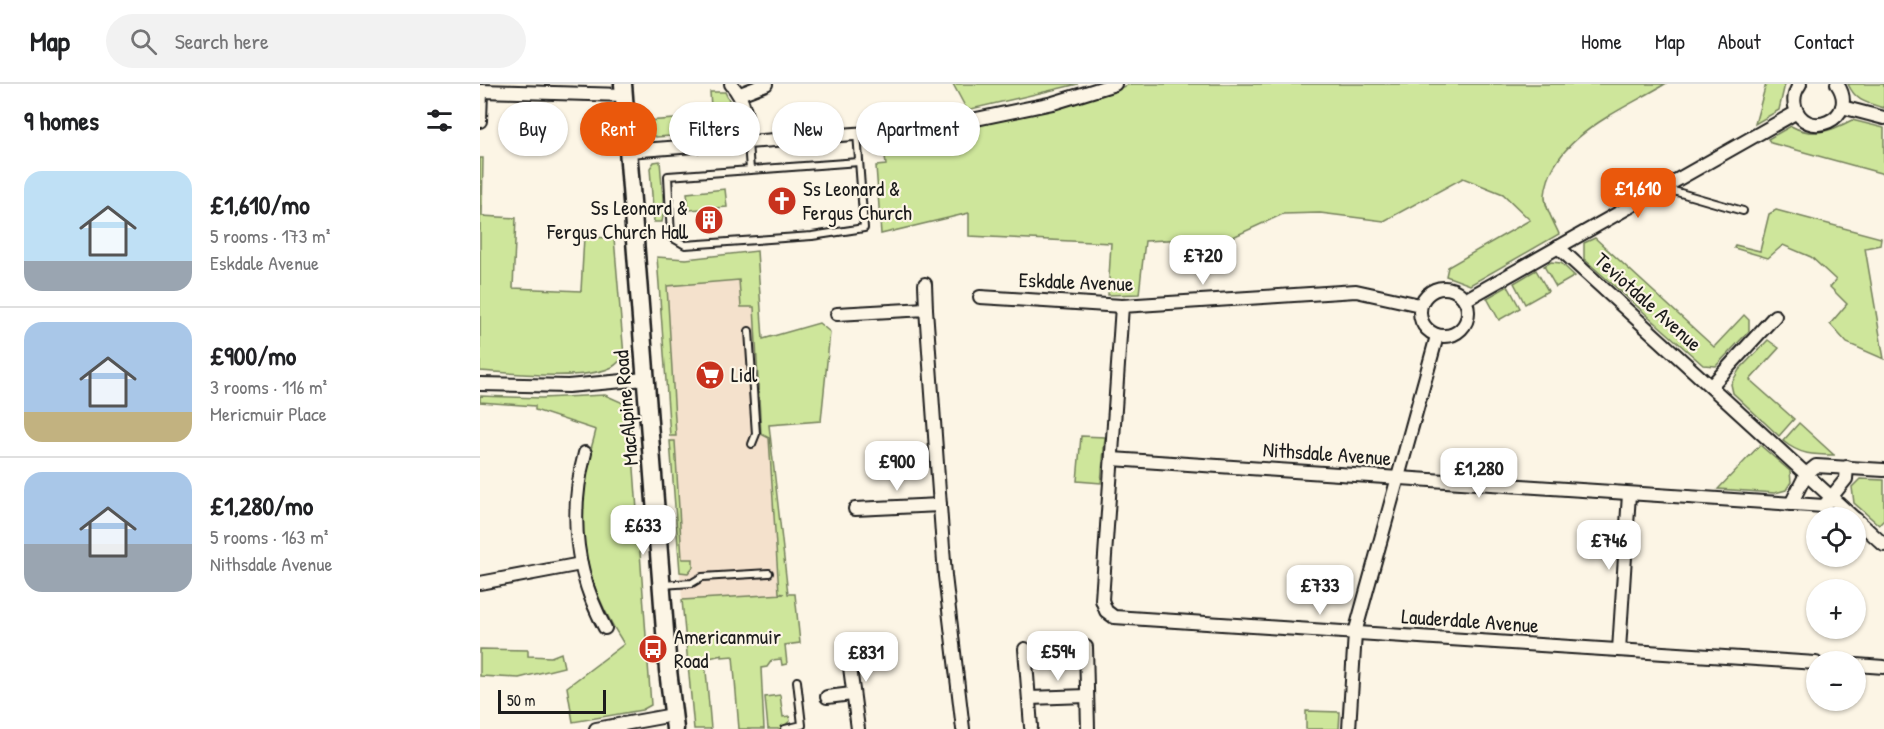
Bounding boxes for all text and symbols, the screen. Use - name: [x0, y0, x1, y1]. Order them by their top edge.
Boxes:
- search box: [106, 14, 526, 68]
- text: Map: [30, 22, 70, 60]
- icon: search: [127, 25, 160, 58]
- text: Search here: [175, 26, 269, 56]
- text: Home: [1581, 27, 1622, 56]
- text: Map: [1655, 27, 1685, 56]
- text: About: [1718, 27, 1761, 56]
- text: Contact: [1794, 27, 1854, 56]
- chip: Buy: [498, 102, 568, 156]
- chip: Rent: [580, 102, 657, 156]
- chip: Filters: [669, 102, 760, 156]
- chip: New: [772, 102, 844, 156]
- chip: Apartment: [856, 102, 980, 156]
- text: 9 homes: [24, 103, 99, 138]
- icon: filters: [423, 104, 456, 137]
- pin: £1,610: [1589, 168, 1687, 219]
- place label: Ss Leonard & Fergus Church: [802, 174, 912, 227]
- text: £1,610: [1615, 174, 1661, 201]
- church icon: Ss Leonard & Fergus Church: [766, 185, 798, 217]
- text: £1,610/mo: [210, 187, 310, 222]
- place label: Ss Leonard & Fergus Church Hall: [546, 193, 689, 246]
- icon: home: [72, 195, 144, 267]
- building icon: Ss Leonard & Fergus Church Hall: [693, 204, 725, 236]
- text: 5 rooms · 173 m²: [210, 222, 330, 249]
- pin: £720: [1167, 235, 1239, 286]
- text: £720: [1183, 241, 1223, 268]
- street label: Teviotdale Avenue: [1588, 246, 1708, 358]
- text: Eskdale Avenue: [210, 249, 319, 276]
- street label: Eskdale Avenue: [1018, 265, 1134, 298]
- text: £900/mo: [210, 338, 296, 373]
- icon: home: [72, 346, 144, 418]
- street label: MacAlpine Road: [606, 349, 645, 467]
- supermarket icon: Lidl: [694, 359, 726, 391]
- place label: Lidl: [731, 360, 758, 389]
- text: 3 rooms · 116 m²: [210, 373, 327, 400]
- text: Mericmuir Place: [210, 400, 327, 427]
- street label: Nithsdale Avenue: [1262, 435, 1392, 472]
- pin: £900: [861, 441, 933, 492]
- text: £900: [879, 447, 915, 474]
- pin: £1,280: [1430, 448, 1528, 499]
- text: £1,280: [1454, 454, 1504, 481]
- text: £1,280/mo: [210, 488, 313, 523]
- icon: home: [72, 496, 144, 568]
- pin: £633: [607, 505, 679, 556]
- map controls: [1806, 507, 1866, 711]
- button: locate: [1806, 507, 1866, 567]
- text: £633: [625, 511, 661, 538]
- pin: £746: [1573, 520, 1645, 571]
- text: 5 rooms · 163 m²: [210, 523, 328, 550]
- text: £746: [1591, 526, 1627, 553]
- text: Nithsdale Avenue: [210, 550, 332, 577]
- pin: £733: [1284, 565, 1356, 616]
- text: £733: [1301, 571, 1339, 598]
- button: +: [1806, 579, 1866, 639]
- street label: Lauderdale Avenue: [1400, 601, 1540, 640]
- place label: Americanmuir Road: [674, 622, 781, 675]
- pin: £594: [1022, 631, 1094, 682]
- pin: £831: [830, 632, 902, 683]
- bus stop icon: Americanmuir Road: [637, 633, 669, 665]
- text: £594: [1041, 637, 1075, 664]
- text: £831: [848, 638, 884, 665]
- button: −: [1806, 651, 1866, 711]
- scale bar: [498, 687, 606, 714]
- text: 50 m: [507, 689, 536, 711]

